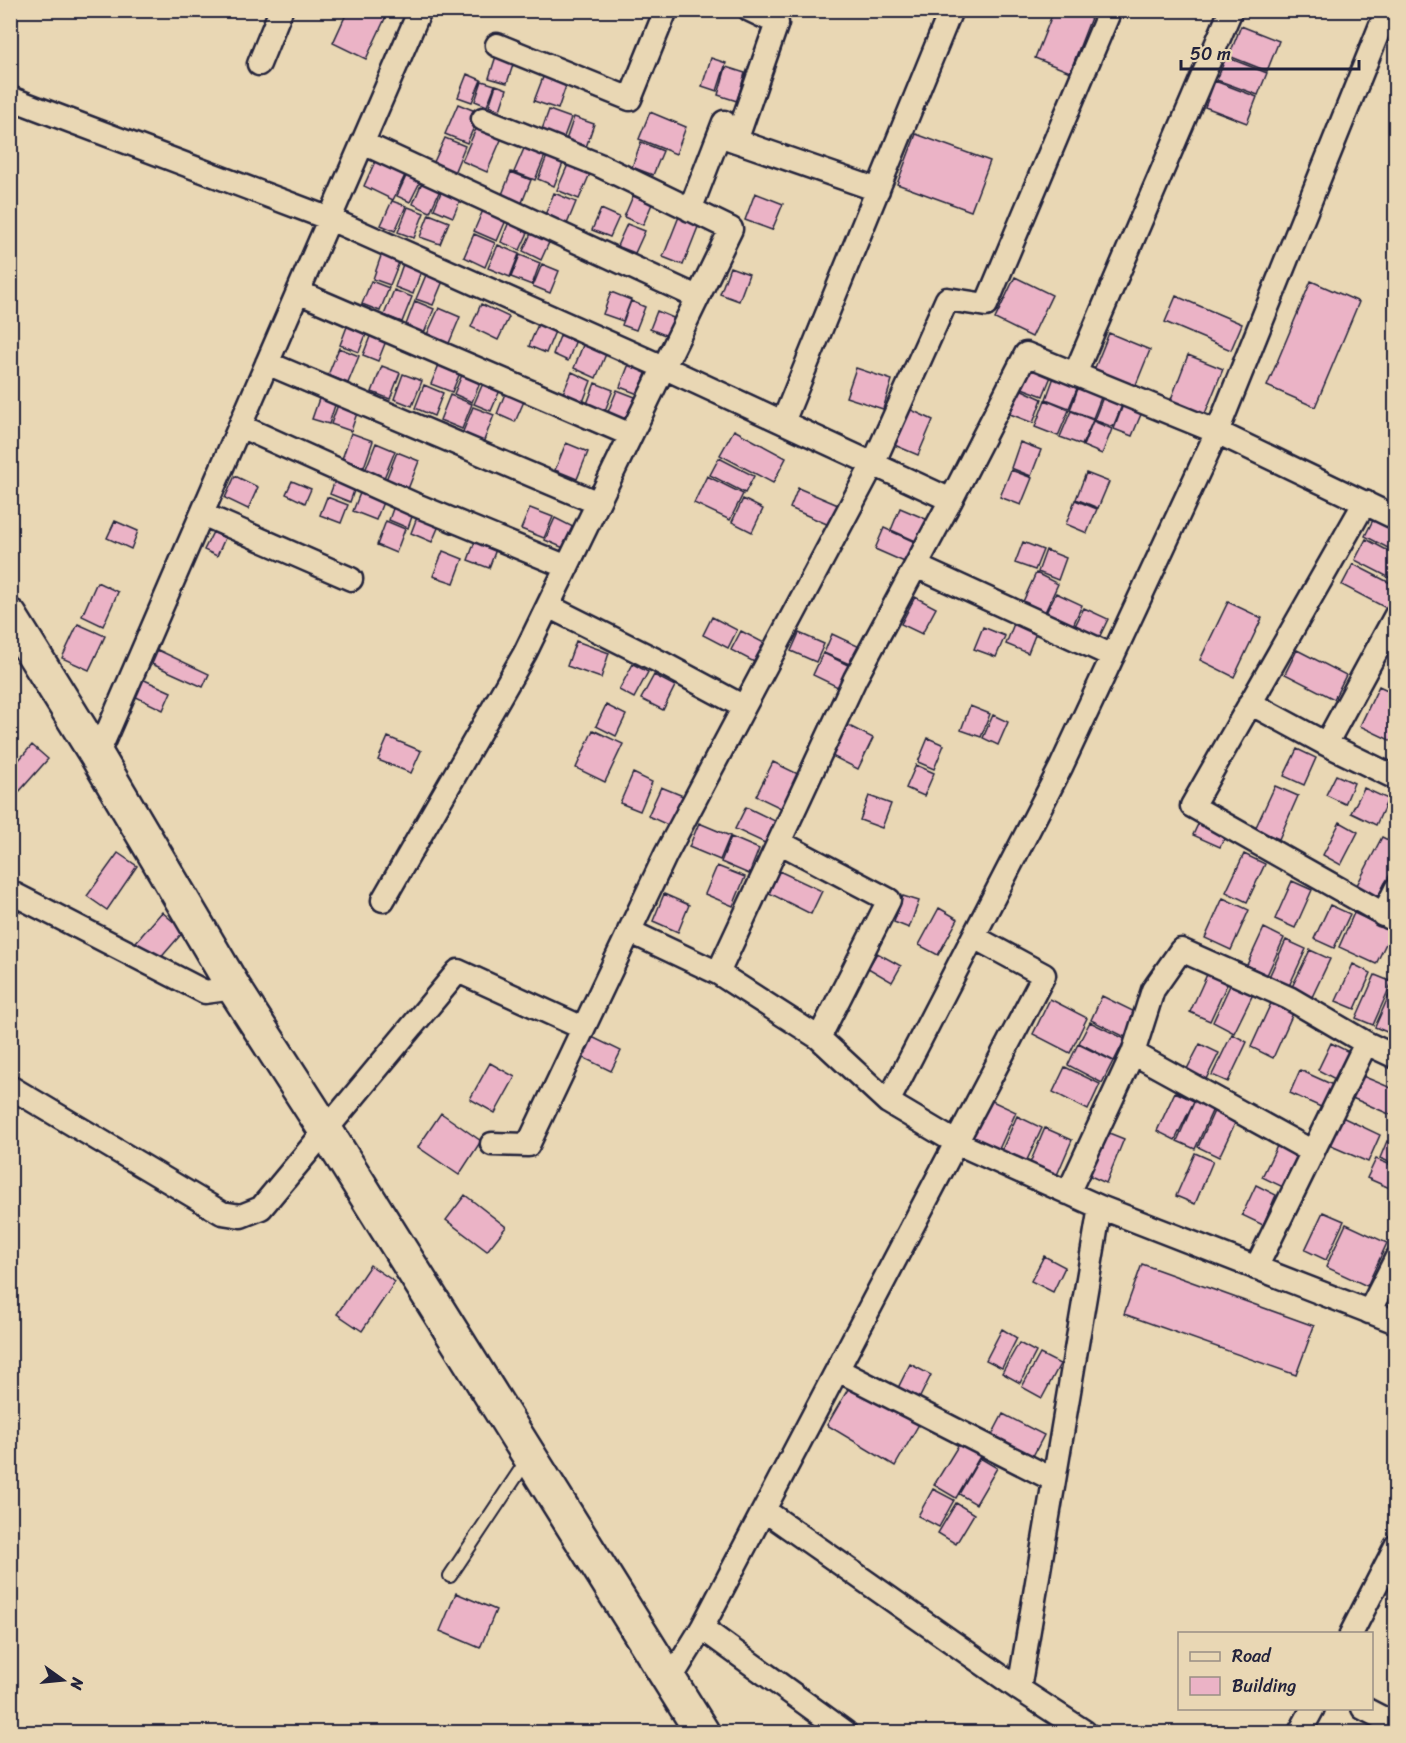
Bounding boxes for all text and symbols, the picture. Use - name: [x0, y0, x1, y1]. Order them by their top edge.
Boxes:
- scale bar: [1181, 33, 1360, 71]
- text: 50 m: [1190, 38, 1231, 70]
- legend: [1178, 1632, 1373, 1710]
- text: Road: [1232, 1640, 1272, 1672]
- north arrow: [33, 1650, 93, 1710]
- text: Building: [1232, 1670, 1296, 1702]
- text: N: [61, 1674, 93, 1694]

